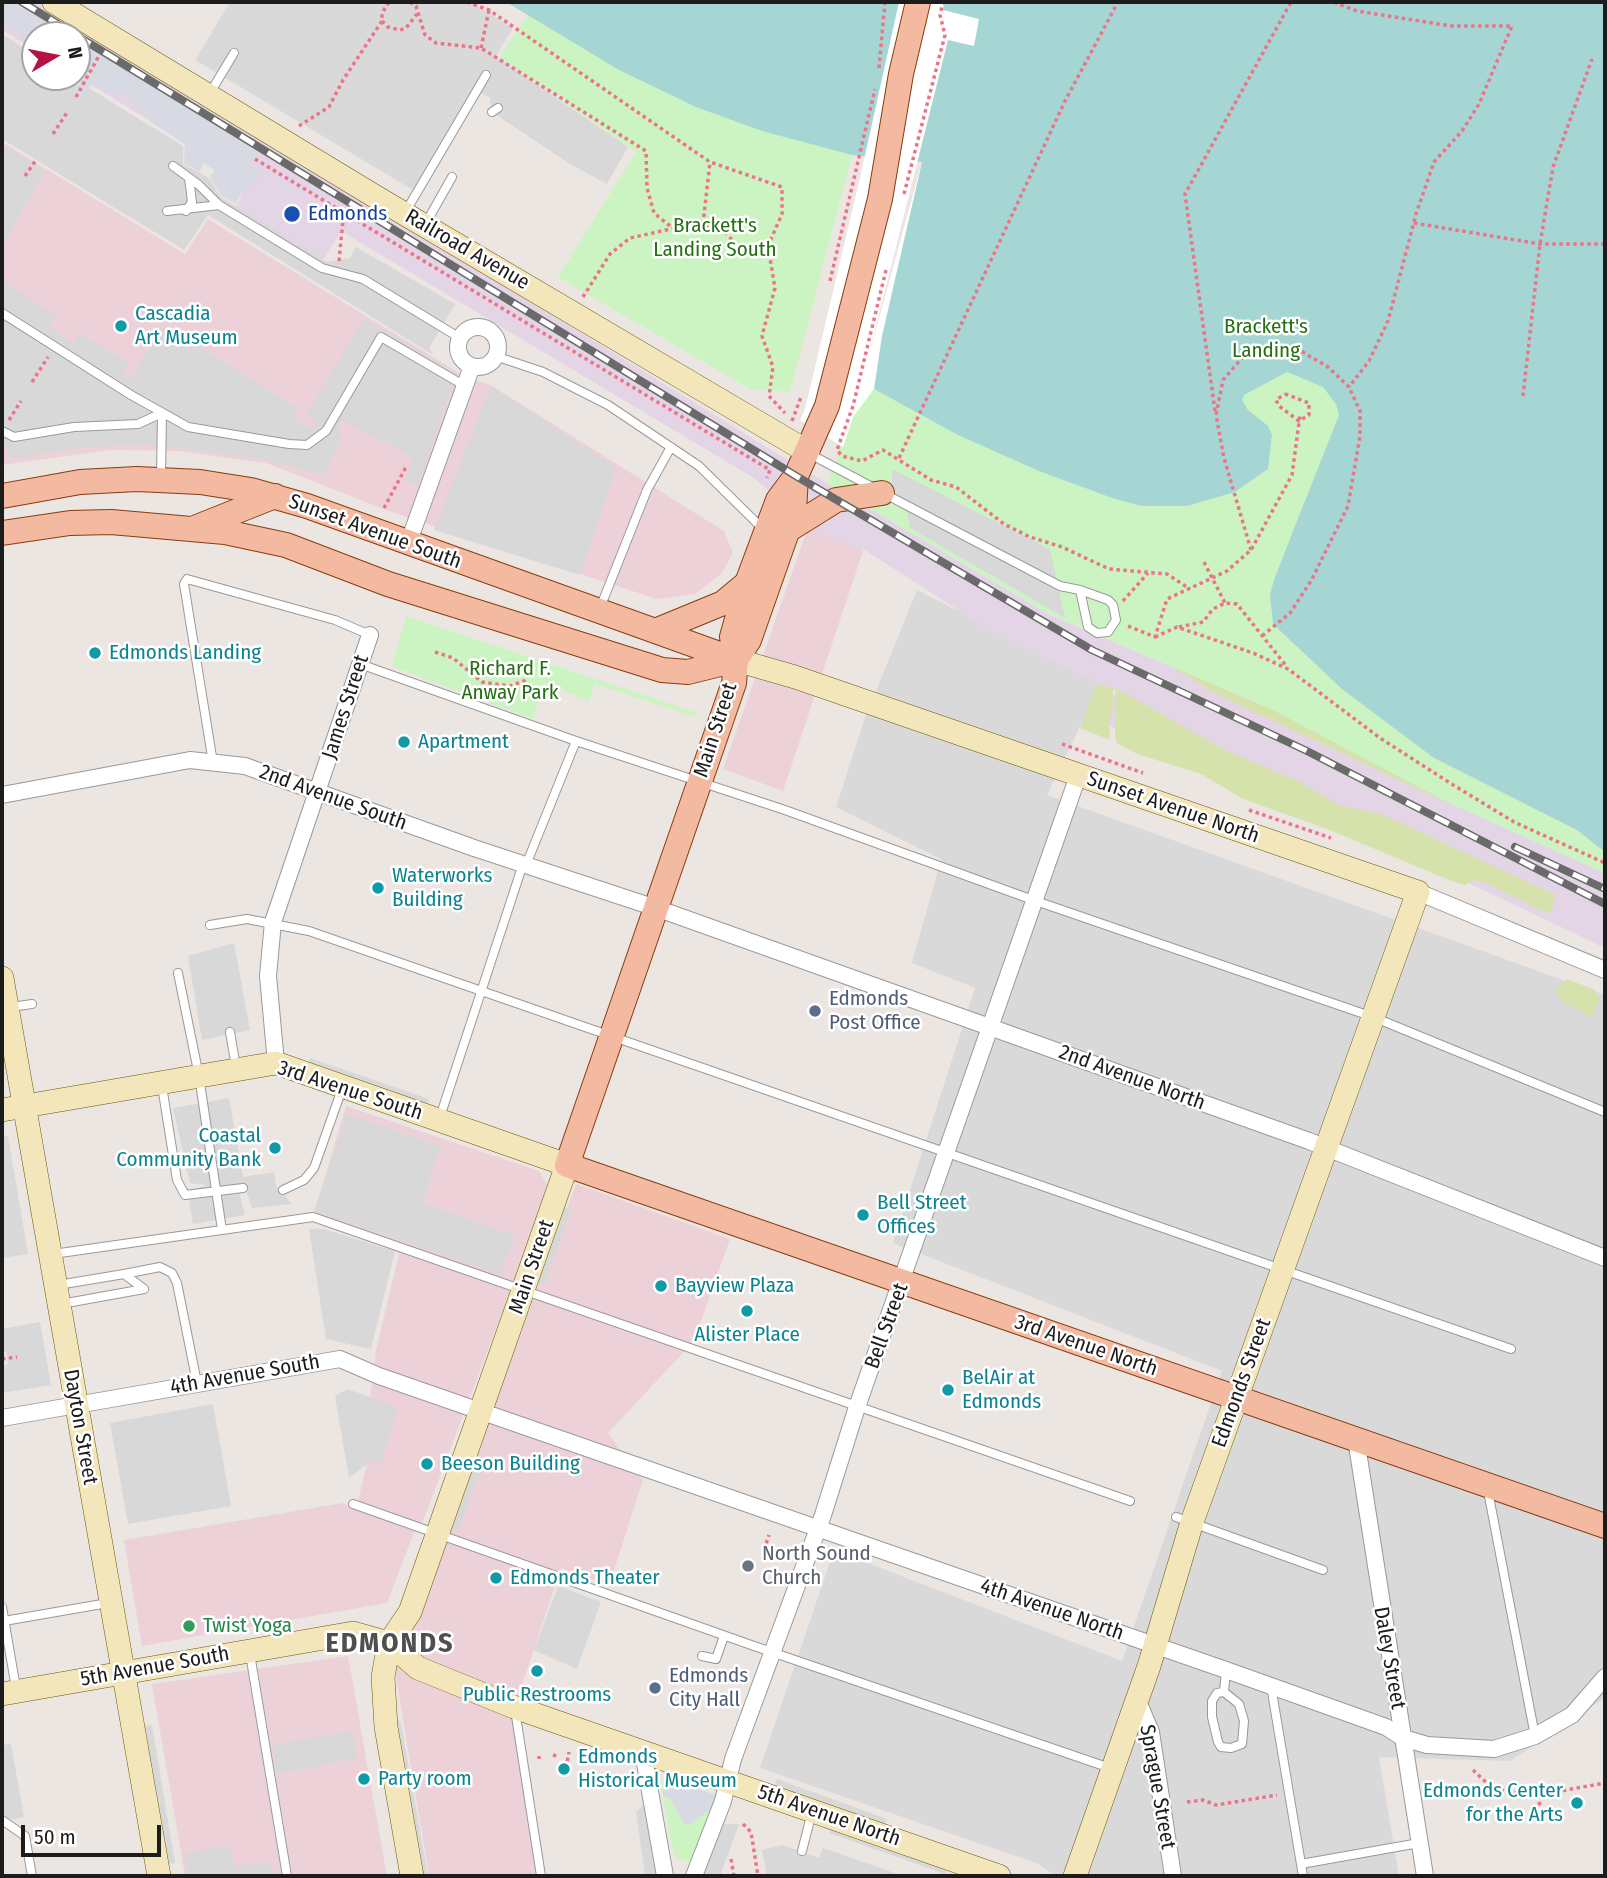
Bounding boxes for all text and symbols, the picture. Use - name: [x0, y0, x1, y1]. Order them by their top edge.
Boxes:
- north arrow: [21, 21, 91, 91]
- text: N: [63, 45, 88, 60]
- place label: Edmonds: [308, 201, 387, 227]
- marker: Edmonds: [282, 204, 302, 224]
- street label: Railroad Avenue: [400, 204, 534, 296]
- park label: Brackett's Landing South: [653, 213, 777, 263]
- place label: Cascadia Art Museum: [135, 301, 238, 351]
- park label: Brackett's Landing: [1224, 314, 1308, 364]
- marker: Cascadia Art Museum: [113, 318, 129, 334]
- street label: Sunset Avenue South: [285, 489, 465, 575]
- place label: Edmonds Landing: [109, 640, 261, 666]
- marker: Edmonds Landing: [87, 645, 103, 661]
- street label: James Street: [317, 652, 375, 762]
- park label: Richard F. Anway Park: [461, 656, 559, 706]
- street label: Main Street: [689, 679, 743, 781]
- place label: Apartment: [418, 729, 509, 755]
- marker: Apartment: [396, 734, 412, 750]
- street label: 2nd Avenue South: [256, 760, 410, 836]
- street label: Sunset Avenue North: [1083, 767, 1263, 849]
- place label: Waterworks Building: [392, 863, 492, 913]
- marker: Waterworks Building: [370, 880, 386, 896]
- place label: Edmonds Post Office: [829, 986, 921, 1036]
- marker: Edmonds Post Office: [807, 1003, 823, 1019]
- street label: 2nd Avenue North: [1056, 1040, 1208, 1116]
- street label: 3rd Avenue South: [274, 1056, 426, 1126]
- place label: Coastal Community Bank: [116, 1123, 261, 1173]
- marker: Coastal Community Bank: [267, 1140, 283, 1156]
- place label: Bell Street Offices: [877, 1190, 967, 1240]
- marker: Bell Street Offices: [855, 1207, 871, 1223]
- street label: Main Street: [504, 1216, 560, 1318]
- place label: Bayview Plaza: [675, 1273, 794, 1299]
- marker: Bayview Plaza: [653, 1278, 669, 1294]
- street label: Bell Street: [860, 1280, 914, 1372]
- marker: Alister Place: [739, 1303, 755, 1319]
- street label: 3rd Avenue North: [1011, 1310, 1161, 1382]
- street label: Edmonds Street: [1207, 1315, 1277, 1451]
- place label: Alister Place: [694, 1322, 800, 1348]
- street label: 4th Avenue South: [168, 1349, 322, 1401]
- place label: BelAir at Edmonds: [962, 1365, 1041, 1415]
- street label: Dayton Street: [57, 1367, 103, 1487]
- marker: BelAir at Edmonds: [940, 1382, 956, 1398]
- place label: Beeson Building: [441, 1451, 580, 1477]
- marker: Beeson Building: [419, 1456, 435, 1472]
- place label: North Sound Church: [762, 1541, 871, 1591]
- marker: North Sound Church: [740, 1558, 756, 1574]
- place label: Edmonds Theater: [510, 1565, 660, 1591]
- marker: Edmonds Theater: [488, 1570, 504, 1586]
- street label: 4th Avenue North: [977, 1574, 1127, 1646]
- street label: Daley Street: [1368, 1605, 1410, 1711]
- place label: Twist Yoga: [203, 1613, 292, 1639]
- marker: Twist Yoga: [181, 1618, 197, 1634]
- district label: EDMONDS: [326, 1627, 454, 1661]
- street label: 5th Avenue South: [79, 1642, 231, 1692]
- marker: Public Restrooms: [529, 1663, 545, 1679]
- place label: Edmonds City Hall: [669, 1663, 748, 1713]
- marker: Edmonds City Hall: [647, 1680, 663, 1696]
- place label: Public Restrooms: [463, 1682, 611, 1708]
- street label: Sprague Street: [1134, 1723, 1180, 1851]
- place label: Edmonds Historical Museum: [578, 1744, 737, 1794]
- marker: Edmonds Historical Museum: [556, 1761, 572, 1777]
- place label: Party room: [378, 1766, 472, 1792]
- marker: Party room: [356, 1771, 372, 1787]
- place label: Edmonds Center for the Arts: [1423, 1778, 1563, 1828]
- street label: 5th Avenue North: [754, 1780, 904, 1852]
- marker: Edmonds Center for the Arts: [1569, 1795, 1585, 1811]
- scale bar: [24, 1812, 164, 1856]
- text: 50 m: [34, 1824, 76, 1850]

